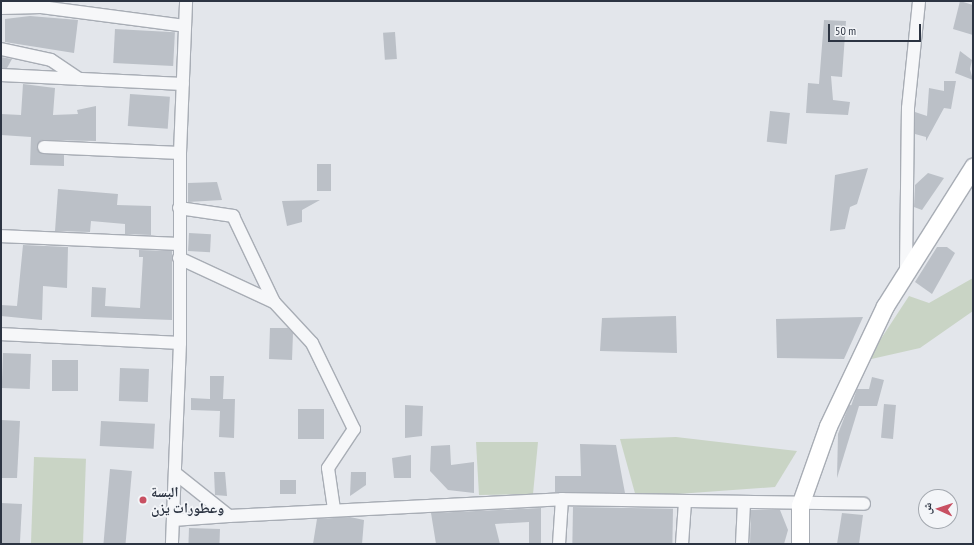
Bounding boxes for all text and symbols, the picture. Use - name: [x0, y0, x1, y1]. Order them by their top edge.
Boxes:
- scale bar: [830, 16, 923, 42]
- text: 50 m: [835, 23, 856, 38]
- place label: البسة وعطورات يزن: [151, 484, 224, 516]
- north arrow: [918, 489, 958, 529]
- marker: البسة وعطورات يزن: [138, 495, 148, 505]
- text: ش: [920, 502, 934, 515]

